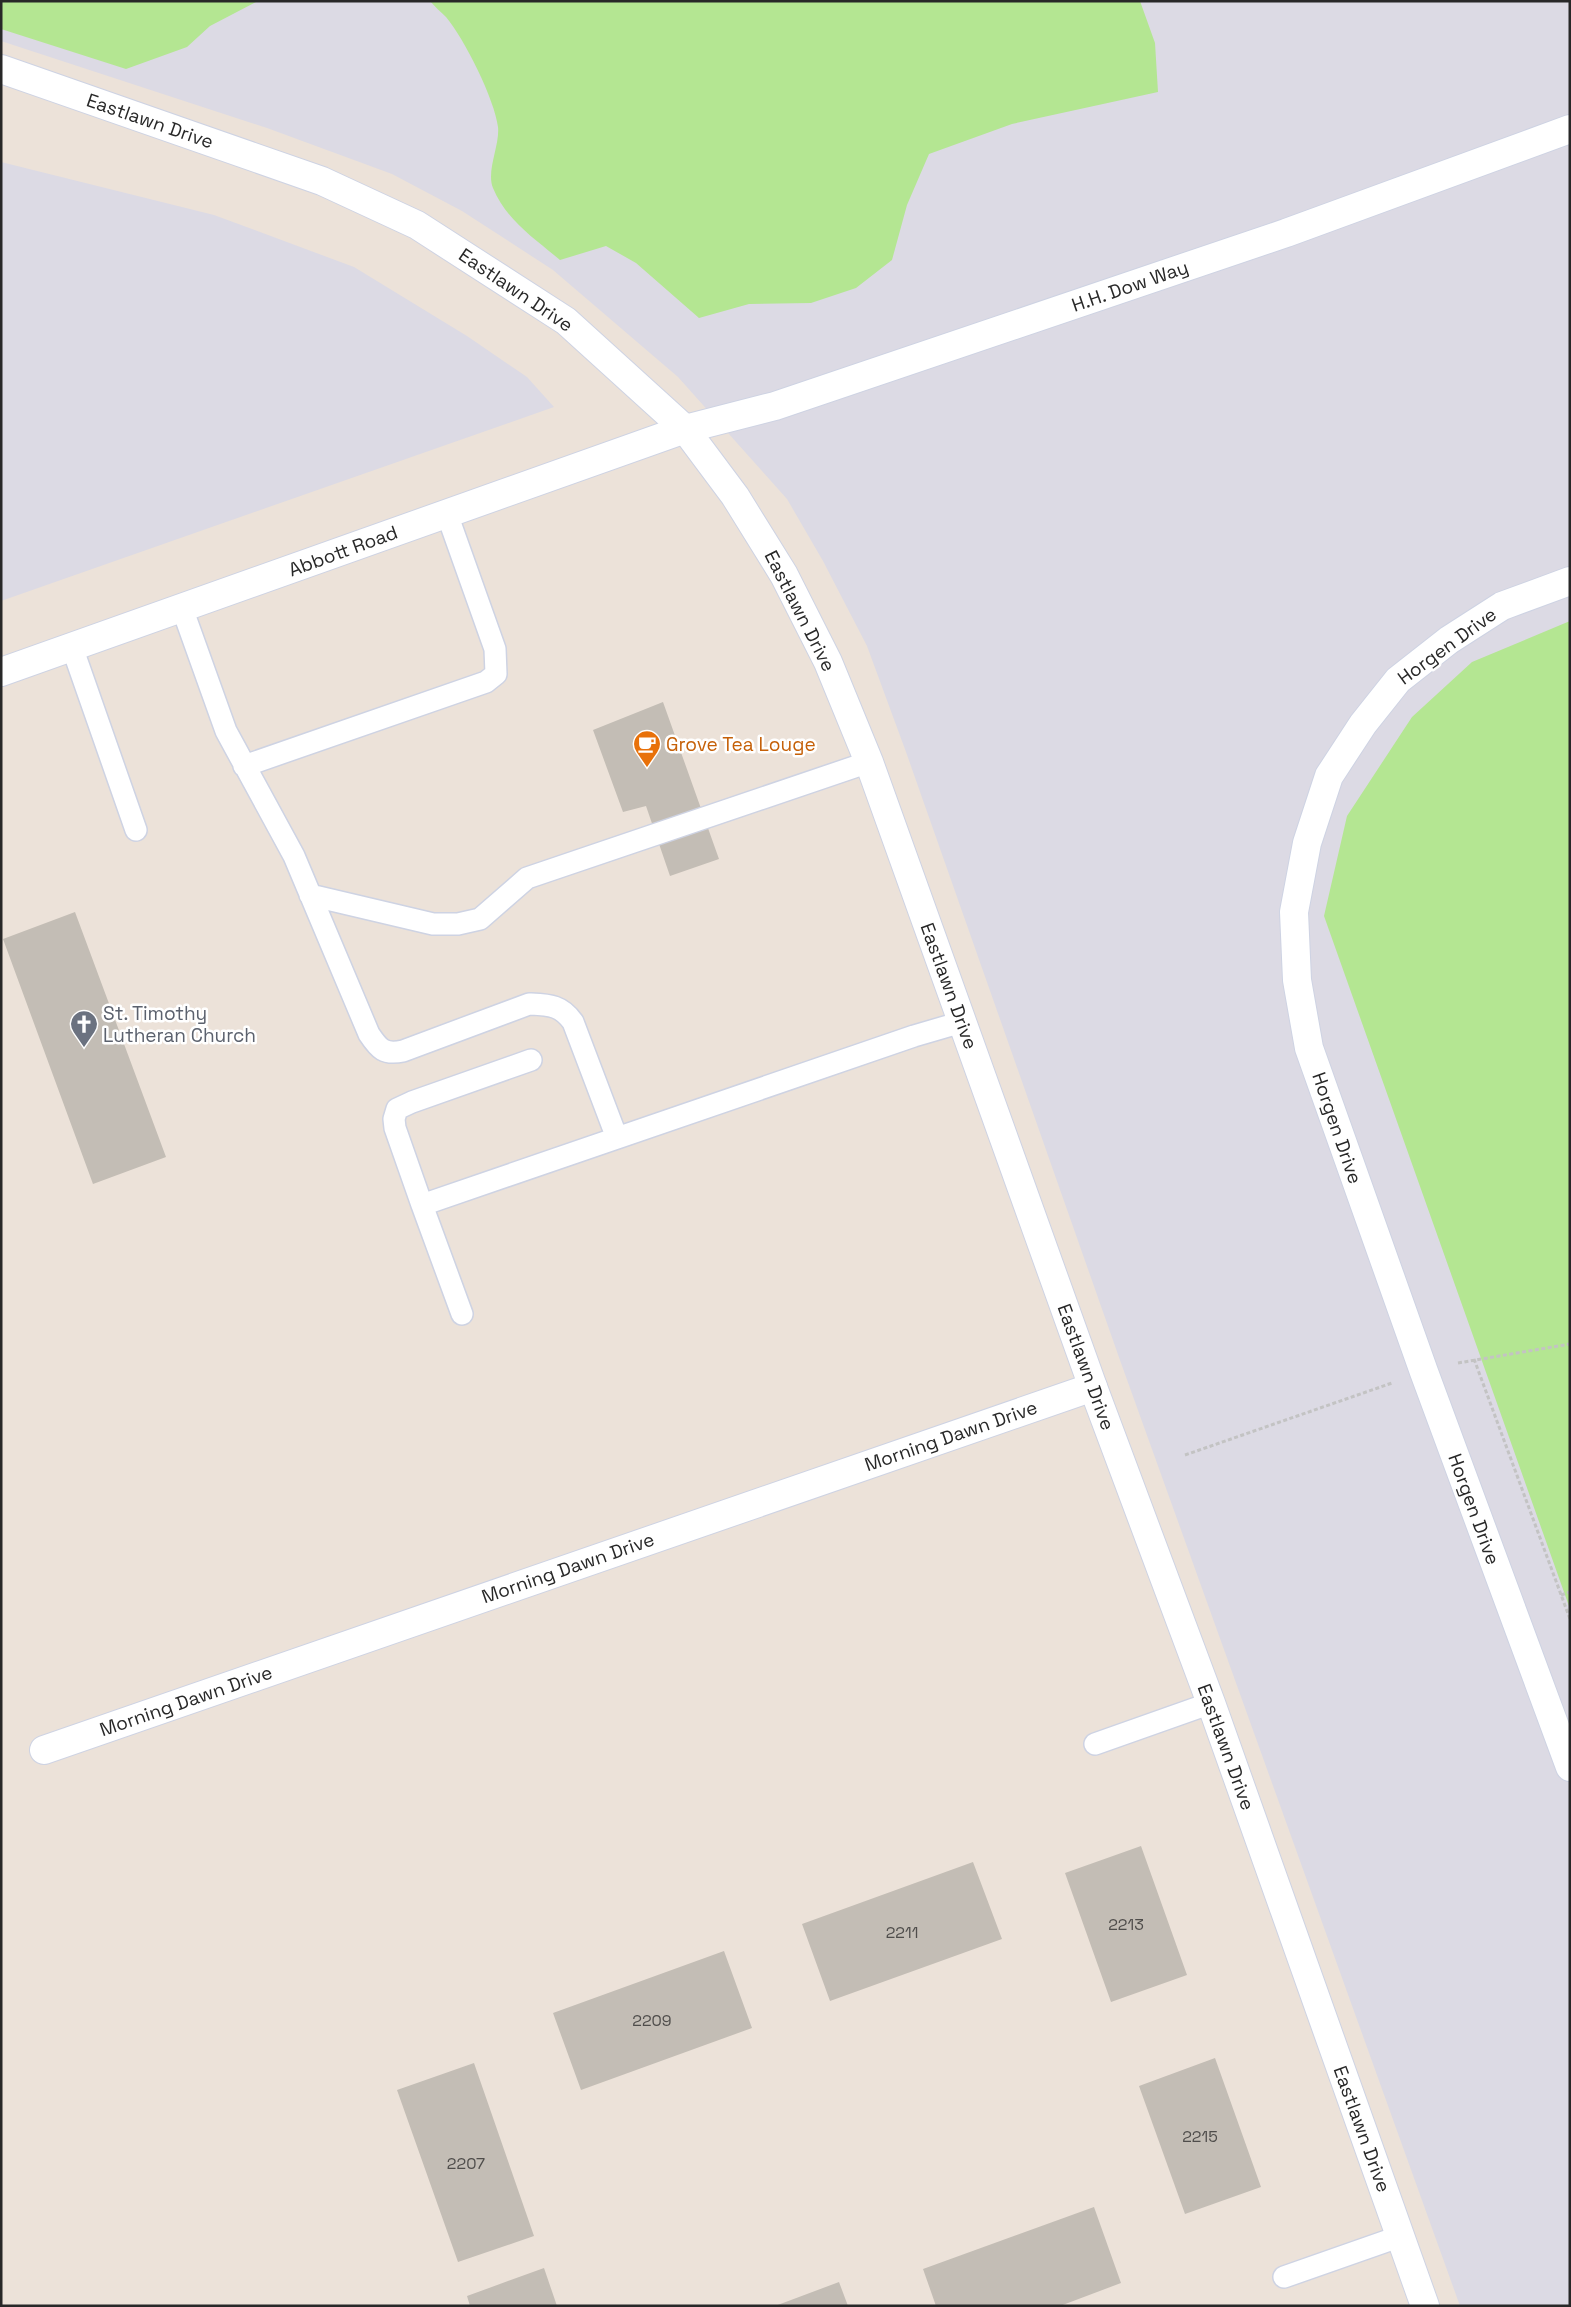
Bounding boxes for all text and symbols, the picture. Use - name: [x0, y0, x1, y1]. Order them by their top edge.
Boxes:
- street label: Eastlawn Drive: [83, 88, 217, 154]
- street label: Eastlawn Drive: [454, 243, 578, 337]
- street label: H.H. Dow Way: [1068, 254, 1192, 318]
- street label: Abbott Road: [285, 520, 401, 582]
- street label: Eastlawn Drive: [759, 546, 841, 676]
- street label: Horgen Drive: [1393, 602, 1501, 690]
- cafe icon: Grove Tea Louge: [632, 729, 662, 768]
- place label: Grove Tea Louge: [666, 732, 816, 757]
- street label: Eastlawn Drive: [915, 919, 983, 1053]
- place label: St. Timothy Lutheran Church: [103, 1001, 256, 1048]
- church icon: St. Timothy Lutheran Church: [69, 1009, 99, 1048]
- street label: Horgen Drive: [1306, 1069, 1368, 1187]
- street label: Eastlawn Drive: [1052, 1300, 1120, 1434]
- street label: Morning Dawn Drive: [861, 1395, 1041, 1477]
- street label: Horgen Drive: [1442, 1450, 1506, 1568]
- street label: Morning Dawn Drive: [478, 1527, 658, 1609]
- street label: Morning Dawn Drive: [96, 1660, 276, 1742]
- street label: Eastlawn Drive: [1192, 1680, 1260, 1814]
- house number: 2213: [1108, 1914, 1144, 1935]
- house number: 2211: [886, 1922, 918, 1943]
- house number: 2209: [632, 2010, 672, 2031]
- street label: Eastlawn Drive: [1328, 2062, 1396, 2196]
- house number: 2215: [1182, 2126, 1218, 2147]
- house number: 2207: [447, 2153, 485, 2174]

